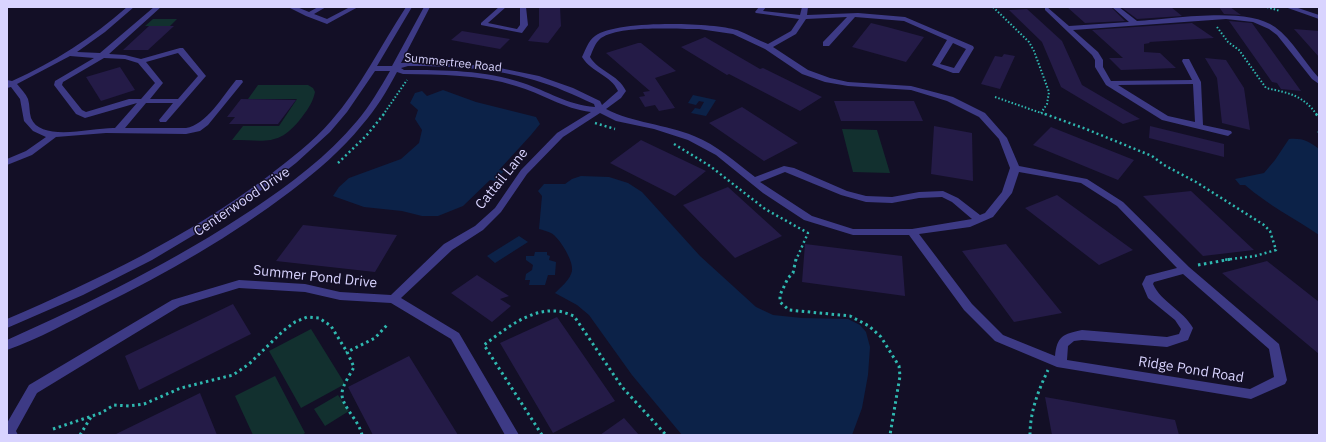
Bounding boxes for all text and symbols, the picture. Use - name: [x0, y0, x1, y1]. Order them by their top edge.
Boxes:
- street label: Summertree Road: [404, 51, 502, 75]
- street label: Cattail Lane: [472, 145, 532, 213]
- street label: Centerwood Drive: [191, 164, 293, 240]
- street label: Summer Pond Drive: [252, 262, 378, 292]
- street label: Ridge Pond Road: [1137, 353, 1245, 387]

